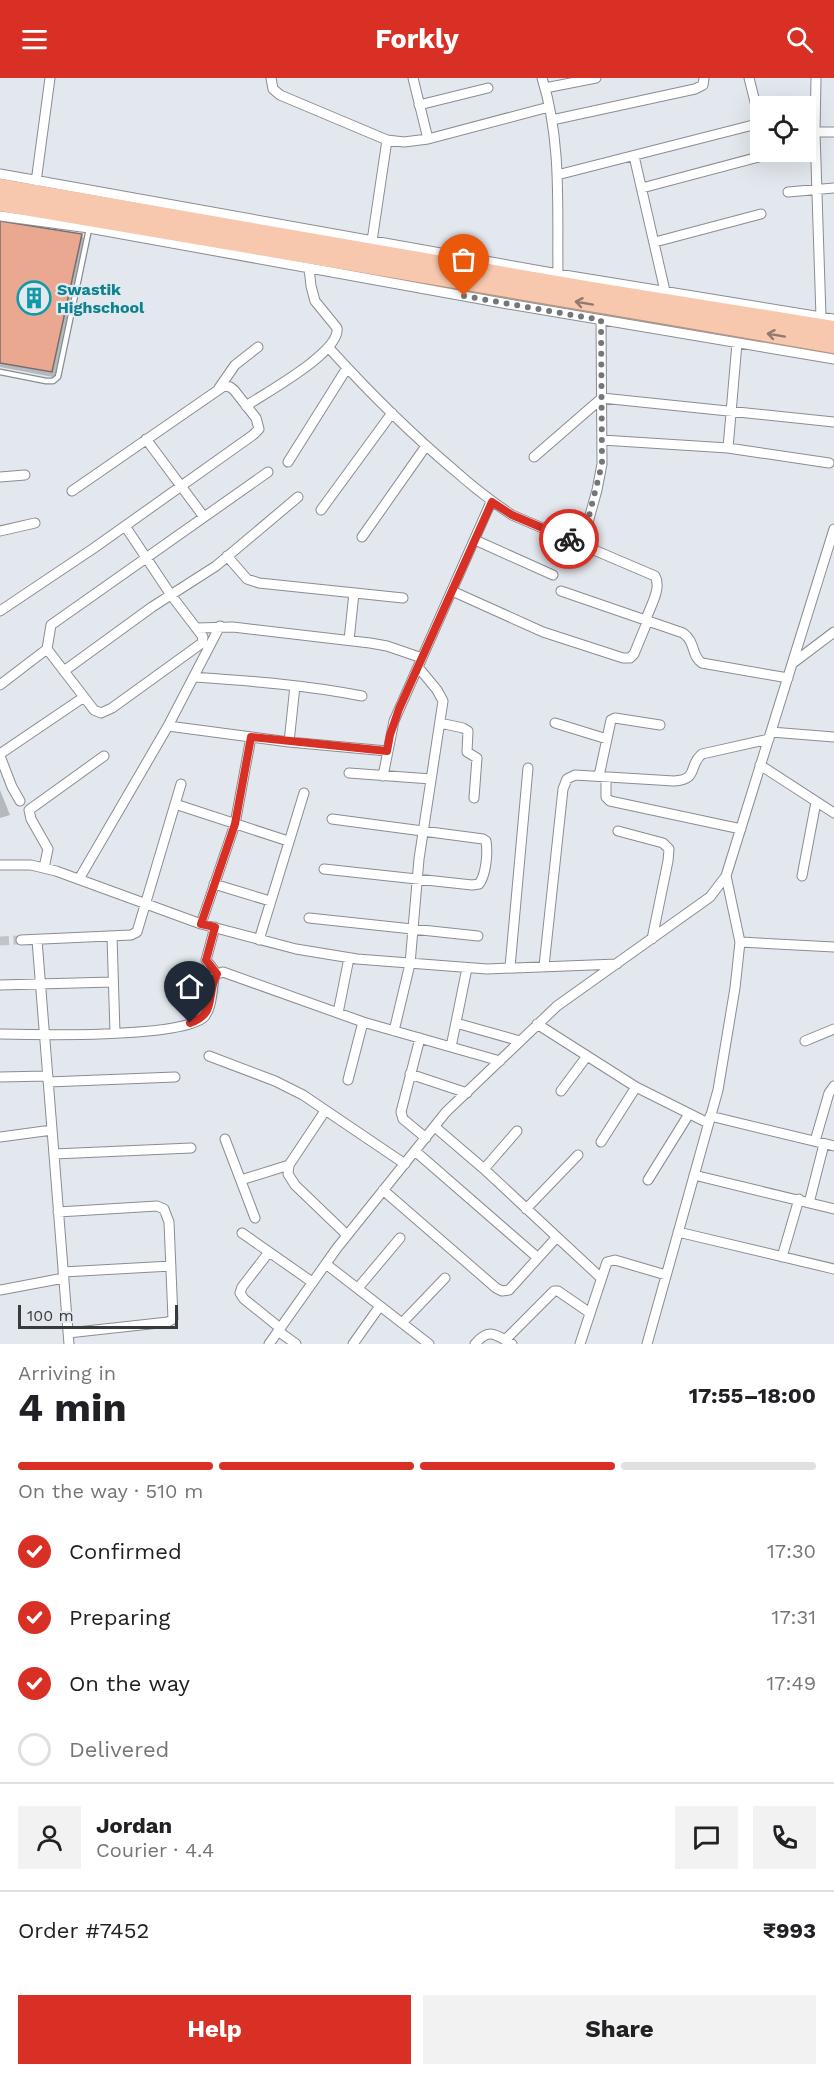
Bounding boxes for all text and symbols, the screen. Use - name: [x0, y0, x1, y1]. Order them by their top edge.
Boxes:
- icon: menu: [18, 23, 51, 56]
- text: Forkly: [375, 23, 459, 55]
- icon: search: [783, 23, 816, 56]
- map controls: [750, 96, 816, 162]
- button: locate: [750, 96, 816, 162]
- pin: [438, 234, 489, 296]
- icon: bag: [447, 243, 480, 276]
- building icon: Swastik Highschool: [16, 280, 52, 316]
- place label: Swastik Highschool: [57, 280, 145, 317]
- one-way arrow: [575, 297, 594, 308]
- one-way arrow: [767, 329, 787, 340]
- courier: [539, 509, 599, 569]
- icon: bike: [553, 523, 586, 556]
- pin: [164, 961, 215, 1023]
- icon: home: [173, 970, 206, 1003]
- scale bar: [18, 1302, 178, 1330]
- text: 100 m: [27, 1306, 74, 1325]
- text: Arriving in: [18, 1361, 116, 1385]
- text: 17:55–18:00: [689, 1383, 816, 1408]
- text: 4 min: [18, 1385, 127, 1430]
- text: On the way · 510 m: [18, 1479, 203, 1503]
- icon: check: [18, 1535, 51, 1568]
- text: Confirmed: [69, 1539, 182, 1564]
- text: 17:30: [767, 1539, 816, 1563]
- icon: check: [18, 1601, 51, 1634]
- text: Preparing: [69, 1605, 170, 1630]
- text: 17:31: [772, 1605, 816, 1629]
- icon: check: [18, 1667, 51, 1700]
- text: On the way: [69, 1671, 190, 1696]
- text: 17:49: [767, 1671, 816, 1695]
- text: Delivered: [69, 1737, 169, 1762]
- button: person: [18, 1806, 81, 1869]
- button: chat: [675, 1806, 738, 1869]
- button: phone: [753, 1806, 816, 1869]
- text: Jordan: [96, 1813, 172, 1838]
- text: Courier · 4.4: [96, 1838, 214, 1862]
- text: Order #7452: [18, 1918, 149, 1943]
- text: ₹993: [763, 1918, 816, 1943]
- button: Help: [18, 1995, 411, 2064]
- button: Share: [423, 1995, 816, 2064]

